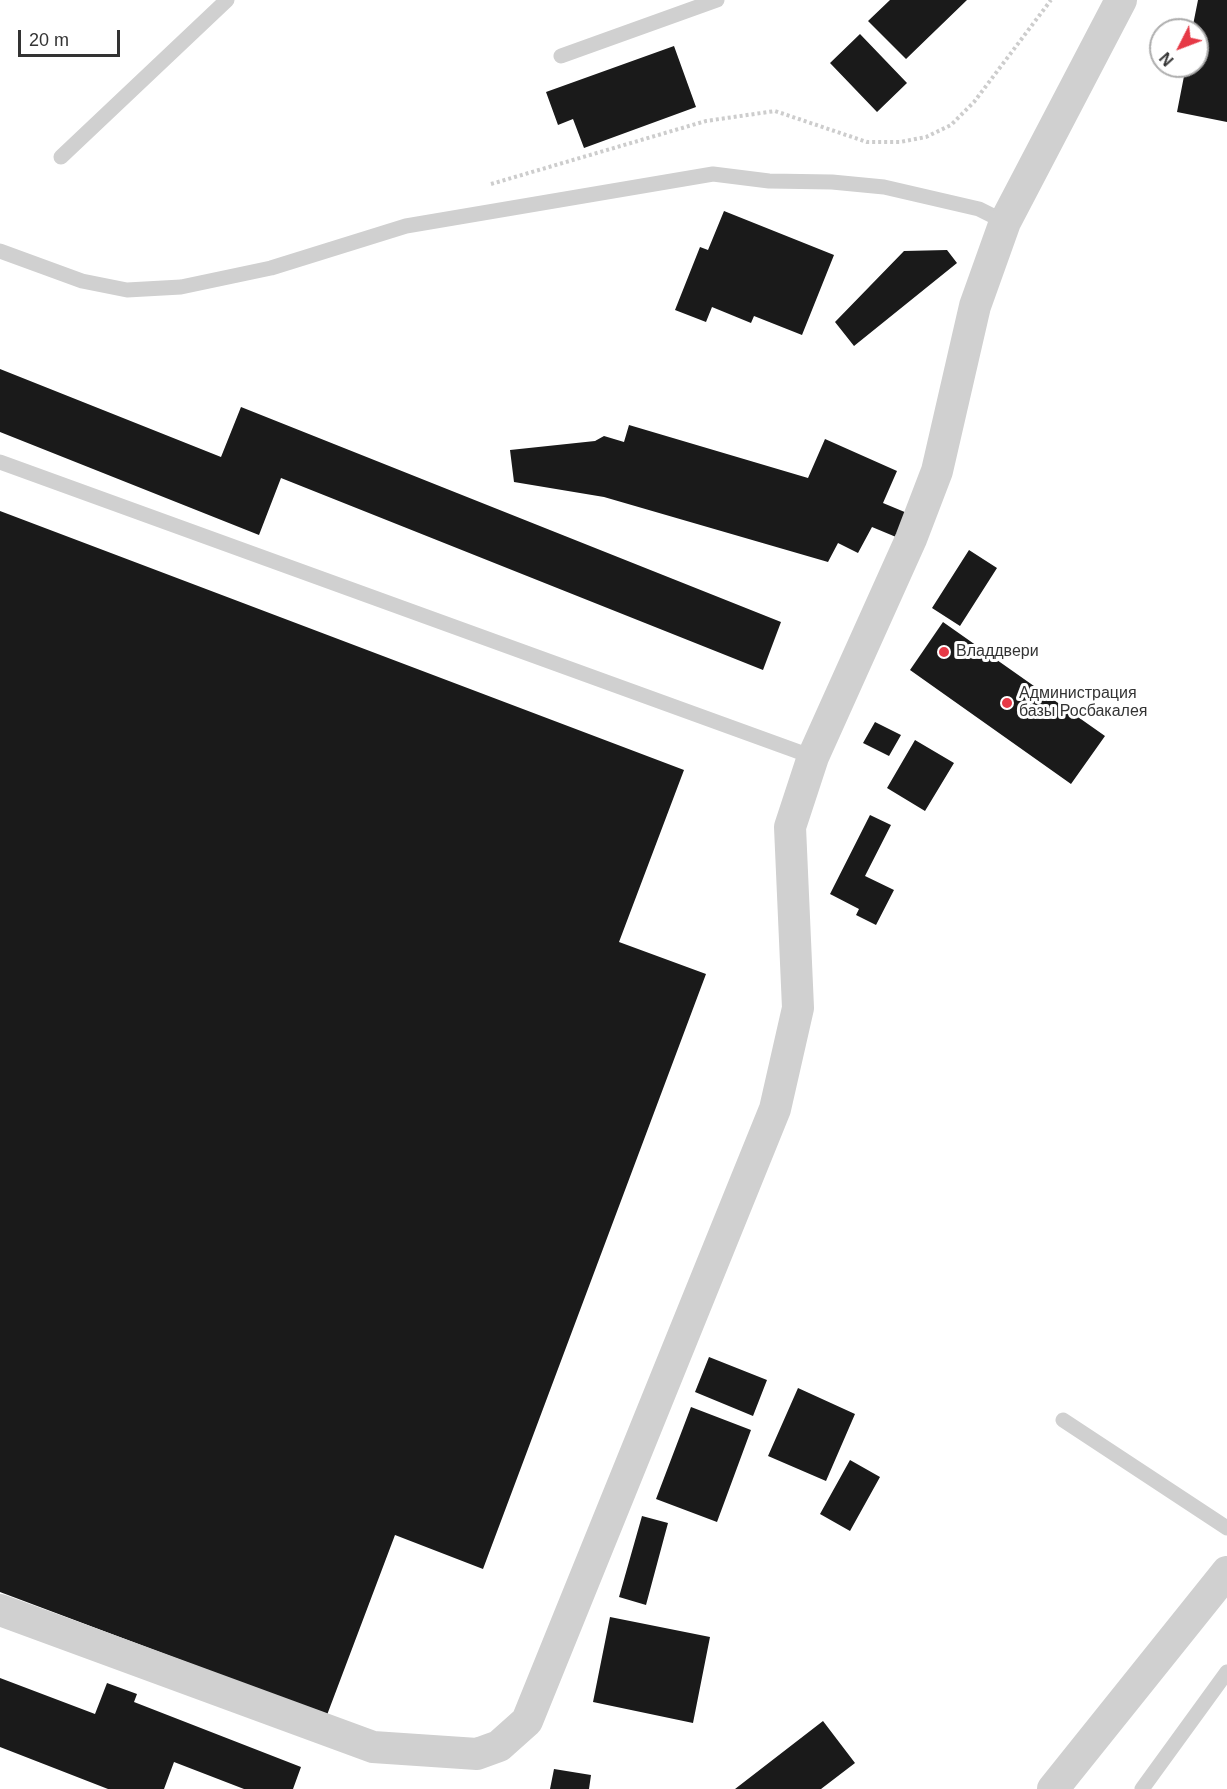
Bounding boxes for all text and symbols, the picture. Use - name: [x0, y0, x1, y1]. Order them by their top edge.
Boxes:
- scale bar: [21, 18, 123, 56]
- north arrow: [1149, 18, 1209, 78]
- text: 20 m: [29, 30, 69, 50]
- text: N: [1157, 49, 1177, 69]
- place label: Владдвери: [956, 642, 1039, 662]
- marker: Владдвери: [937, 645, 951, 659]
- place label: Администрация базы Росбакалея: [1019, 684, 1148, 722]
- marker: Администрация базы Росбакалея: [1000, 696, 1014, 710]

